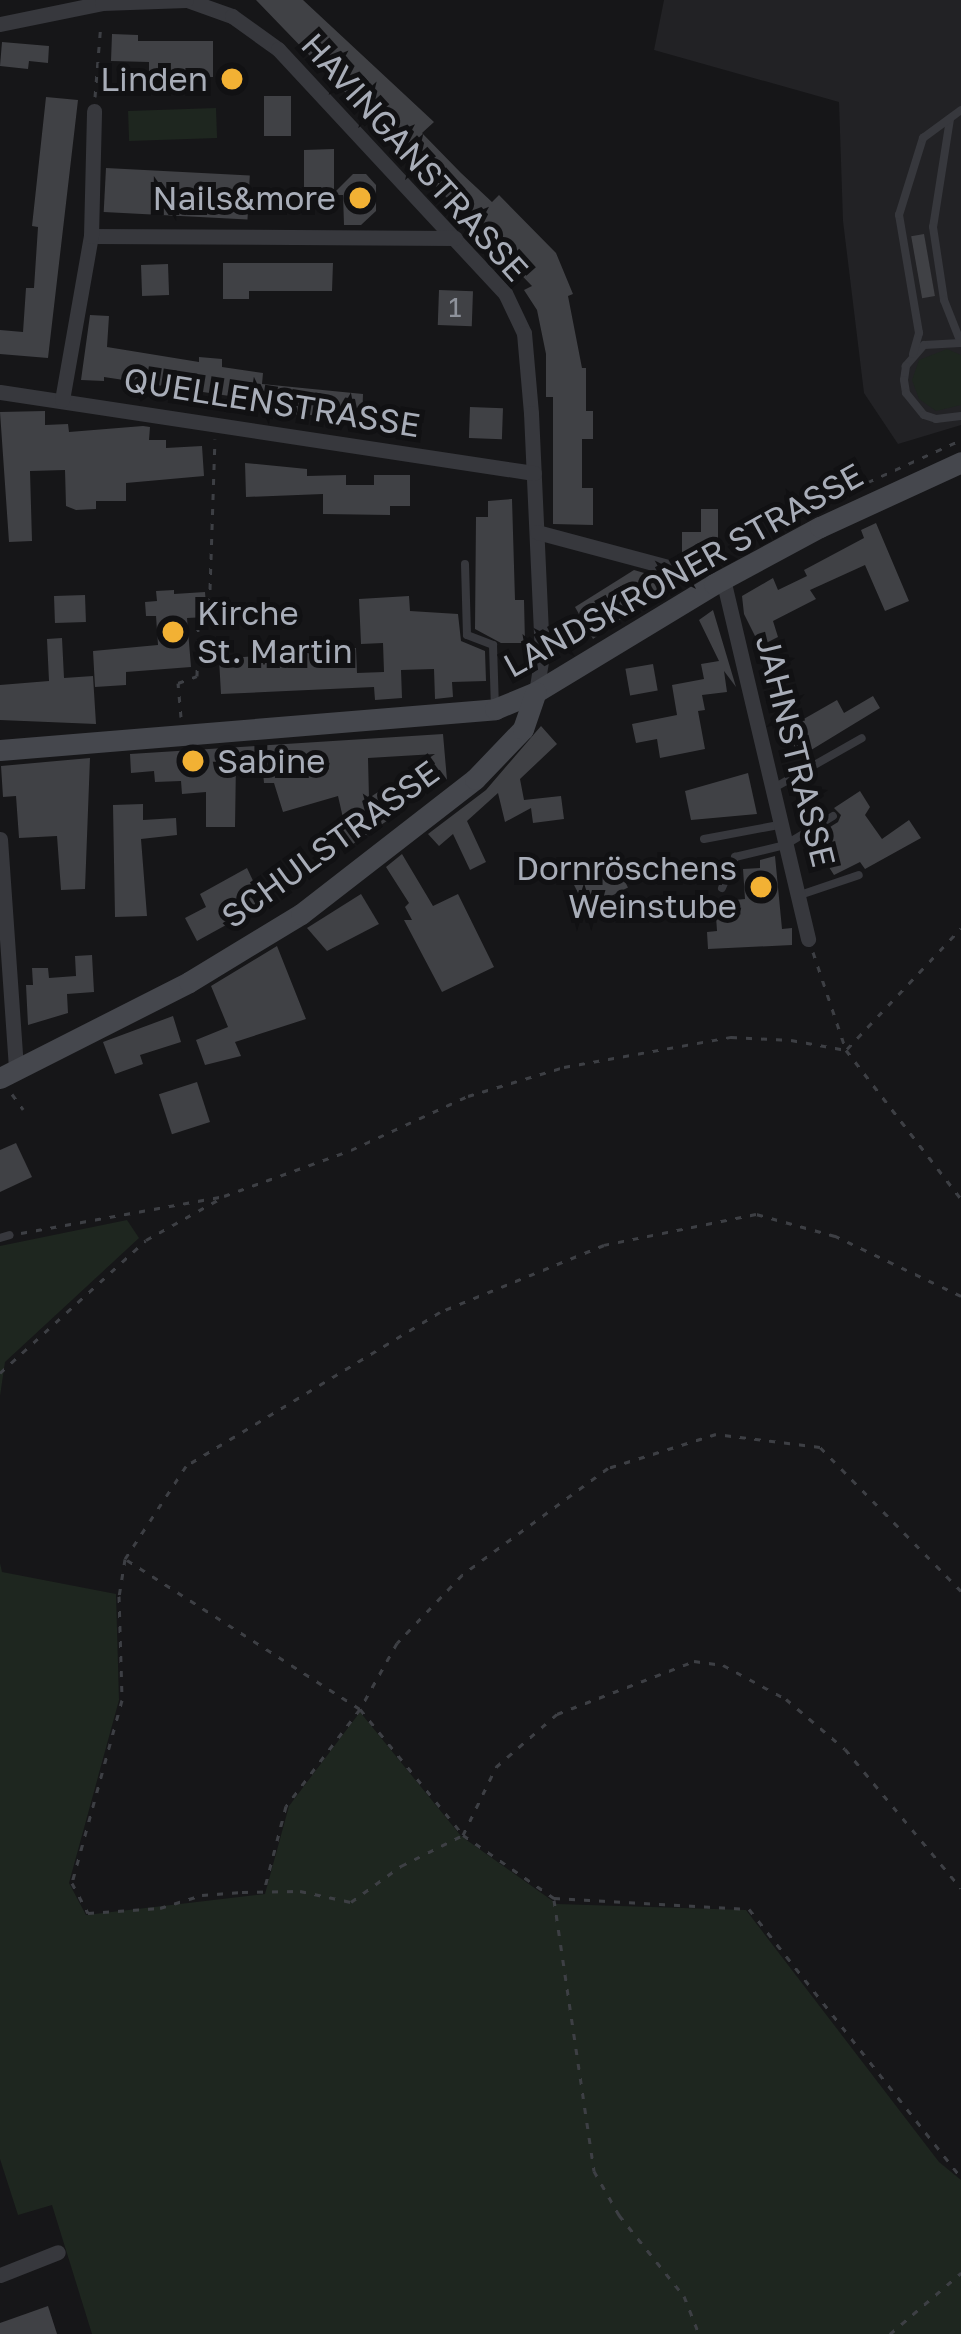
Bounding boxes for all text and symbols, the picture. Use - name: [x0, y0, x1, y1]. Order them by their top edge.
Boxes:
- street label: HAVINGANSTRASSE: [293, 25, 537, 289]
- place label: Linden: [100, 59, 208, 99]
- marker: Linden: [219, 66, 245, 92]
- place label: Nails&more: [153, 178, 336, 218]
- marker: Nails&more: [347, 185, 373, 211]
- house number: 1: [448, 292, 462, 324]
- street label: QUELLENSTRASSE: [121, 359, 423, 445]
- street label: LANDSKRONER STRASSE: [496, 455, 870, 685]
- place label: Kirche St. Martin: [197, 593, 353, 671]
- marker: Kirche St. Martin: [160, 619, 186, 645]
- street label: JAHNSTRASSE: [748, 631, 844, 871]
- place label: Sabine: [217, 741, 325, 781]
- marker: Sabine: [180, 748, 206, 774]
- street label: SCHULSTRASSE: [214, 752, 446, 936]
- place label: Dornröschens Weinstube: [516, 848, 737, 926]
- marker: Dornröschens Weinstube: [748, 874, 774, 900]

